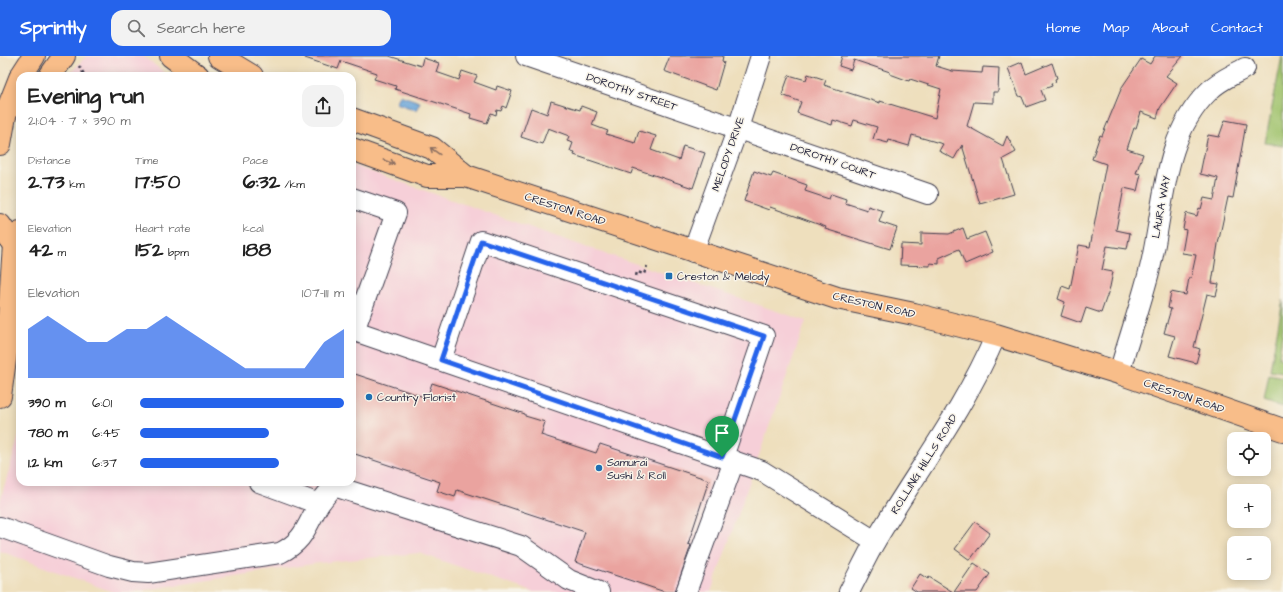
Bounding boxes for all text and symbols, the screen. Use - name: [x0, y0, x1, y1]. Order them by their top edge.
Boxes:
- search box: [111, 10, 391, 46]
- text: Sprintly: [20, 15, 87, 42]
- icon: search: [125, 17, 147, 39]
- text: Search here: [157, 18, 245, 39]
- text: Home: [1046, 18, 1081, 38]
- text: Map: [1103, 18, 1129, 38]
- text: About: [1151, 18, 1189, 38]
- text: Contact: [1211, 18, 1263, 38]
- street label: DOROTHY STREET: [585, 69, 680, 115]
- text: Evening run: [28, 81, 144, 112]
- button: share: [302, 85, 344, 127]
- text: 21:04 · 7 × 390 m: [28, 112, 131, 130]
- street label: MELODY DRIVE: [708, 114, 748, 193]
- street label: DOROTHY COURT: [788, 139, 878, 183]
- one-way arrow: [430, 147, 441, 156]
- text: Distance: [28, 153, 71, 168]
- text: Time: [135, 153, 158, 168]
- text: Pace: [243, 153, 268, 168]
- one-way arrow: [382, 159, 394, 167]
- text: 2.73: [28, 168, 65, 196]
- text: 17:50: [135, 168, 180, 196]
- text: 6:32: [243, 168, 280, 196]
- street label: LAURA WAY: [1148, 174, 1174, 240]
- text: km: [65, 177, 84, 192]
- text: /km: [280, 177, 305, 192]
- street label: CRESTON ROAD: [523, 189, 607, 229]
- text: Elevation: [28, 221, 71, 236]
- text: Heart rate: [135, 221, 191, 236]
- text: kcal: [243, 221, 264, 236]
- text: 42: [28, 236, 53, 264]
- text: 152: [135, 236, 164, 264]
- text: 188: [243, 236, 271, 264]
- text: m: [53, 245, 66, 260]
- text: bpm: [164, 245, 189, 260]
- place label: Creston & Melody: [677, 269, 769, 285]
- marker: Creston & Melody: [664, 271, 674, 281]
- text: Elevation: [28, 284, 79, 302]
- text: 107–111 m: [302, 284, 344, 302]
- street label: CRESTON ROAD: [831, 288, 917, 322]
- street label: CRESTON ROAD: [1142, 375, 1226, 417]
- place label: Country Florist: [377, 390, 457, 406]
- marker: Country Florist: [364, 392, 374, 402]
- text: 390 m: [28, 394, 66, 412]
- text: 6:01: [92, 394, 112, 412]
- street label: ROLLING HILLS ROAD: [887, 411, 961, 517]
- pin: [705, 416, 739, 457]
- icon: arrive: [711, 422, 733, 444]
- text: 780 m: [28, 424, 68, 442]
- text: 6:45: [92, 424, 120, 442]
- map controls: [1227, 432, 1271, 580]
- button: locate: [1227, 432, 1271, 476]
- text: 1.2 km: [28, 454, 62, 472]
- text: 6:37: [92, 454, 117, 472]
- place label: Samurai Sushi & Roll: [607, 455, 666, 483]
- marker: Samurai Sushi & Roll: [594, 463, 604, 473]
- button: +: [1227, 484, 1271, 528]
- button: −: [1227, 536, 1271, 580]

